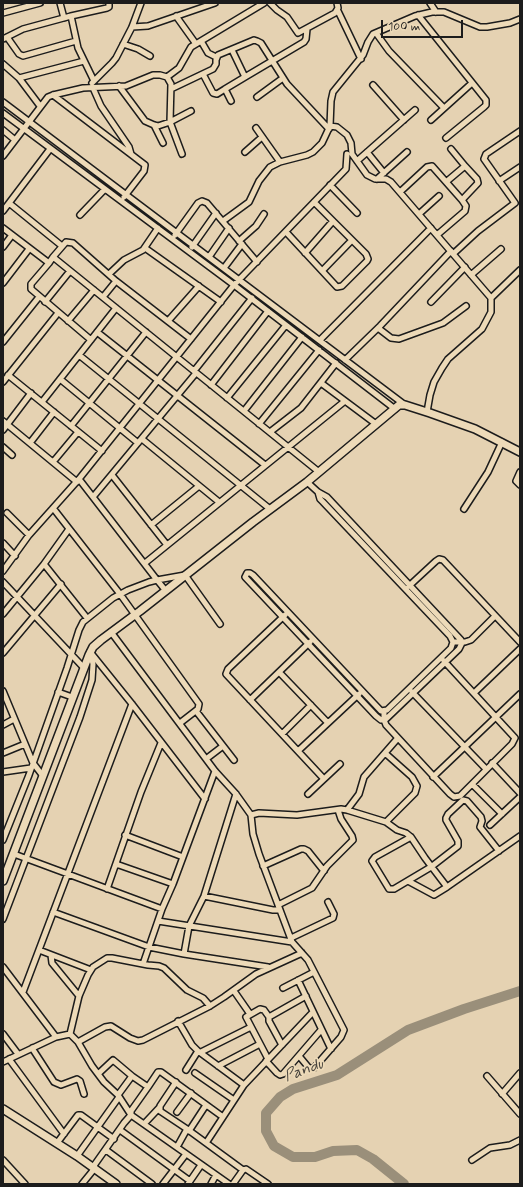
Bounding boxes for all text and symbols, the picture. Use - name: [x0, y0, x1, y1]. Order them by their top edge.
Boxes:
- scale bar: [383, 12, 465, 38]
- text: 100 m: [388, 19, 420, 35]
- water label: Pandu: [282, 1055, 326, 1087]

